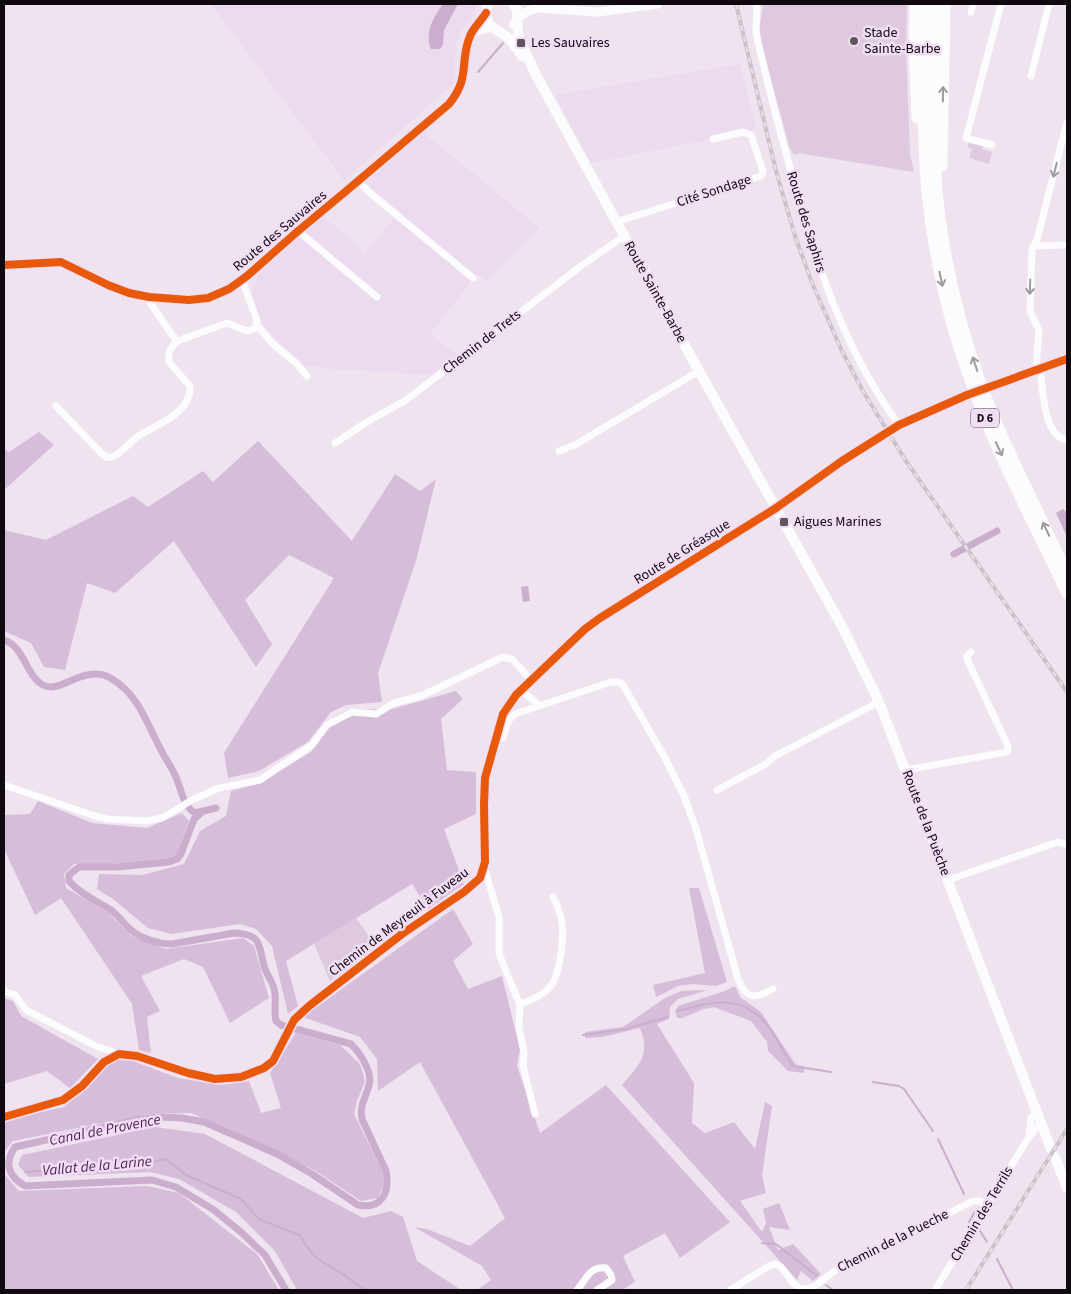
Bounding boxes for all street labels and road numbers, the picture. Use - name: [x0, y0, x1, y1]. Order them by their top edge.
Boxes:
- street label: Route des Saphirs: [781, 169, 831, 275]
- street label: Cité Sondage: [674, 170, 754, 212]
- street label: Route des Sauvaires: [229, 186, 331, 276]
- street label: Route Sainte-Barbe: [619, 237, 691, 347]
- street label: Chemin de Trets: [439, 305, 525, 379]
- road number: D 6: [971, 408, 999, 428]
- street label: Route de Gréasque: [630, 514, 734, 590]
- street label: Route de la Puèche: [897, 767, 955, 879]
- street label: Chemin de Meyreuil à Fuveau: [325, 863, 473, 981]
- street label: Chemin des Terrils: [946, 1163, 1018, 1265]
- street label: Chemin de la Pueche: [834, 1204, 952, 1278]

